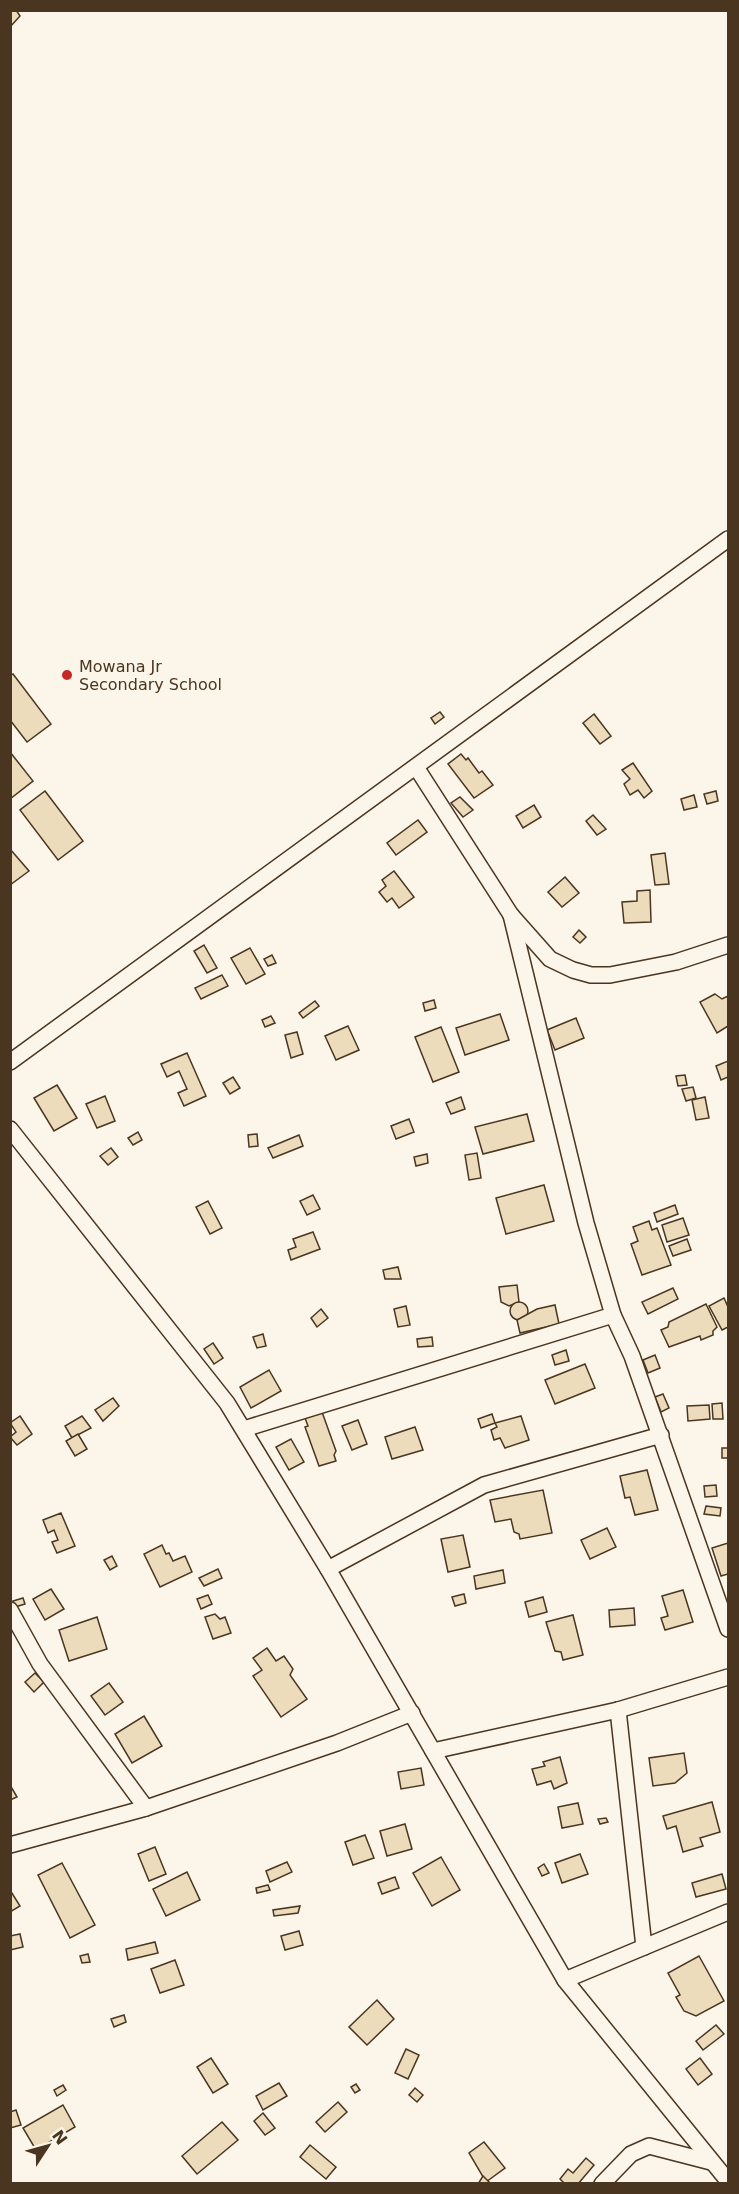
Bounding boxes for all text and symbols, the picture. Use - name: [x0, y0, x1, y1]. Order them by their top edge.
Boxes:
- place label: Mowana Jr Secondary School: [79, 657, 222, 694]
- marker: Mowana Jr Secondary School: [60, 668, 74, 682]
- north arrow: [18, 2116, 78, 2176]
- text: N: [48, 2126, 71, 2148]

